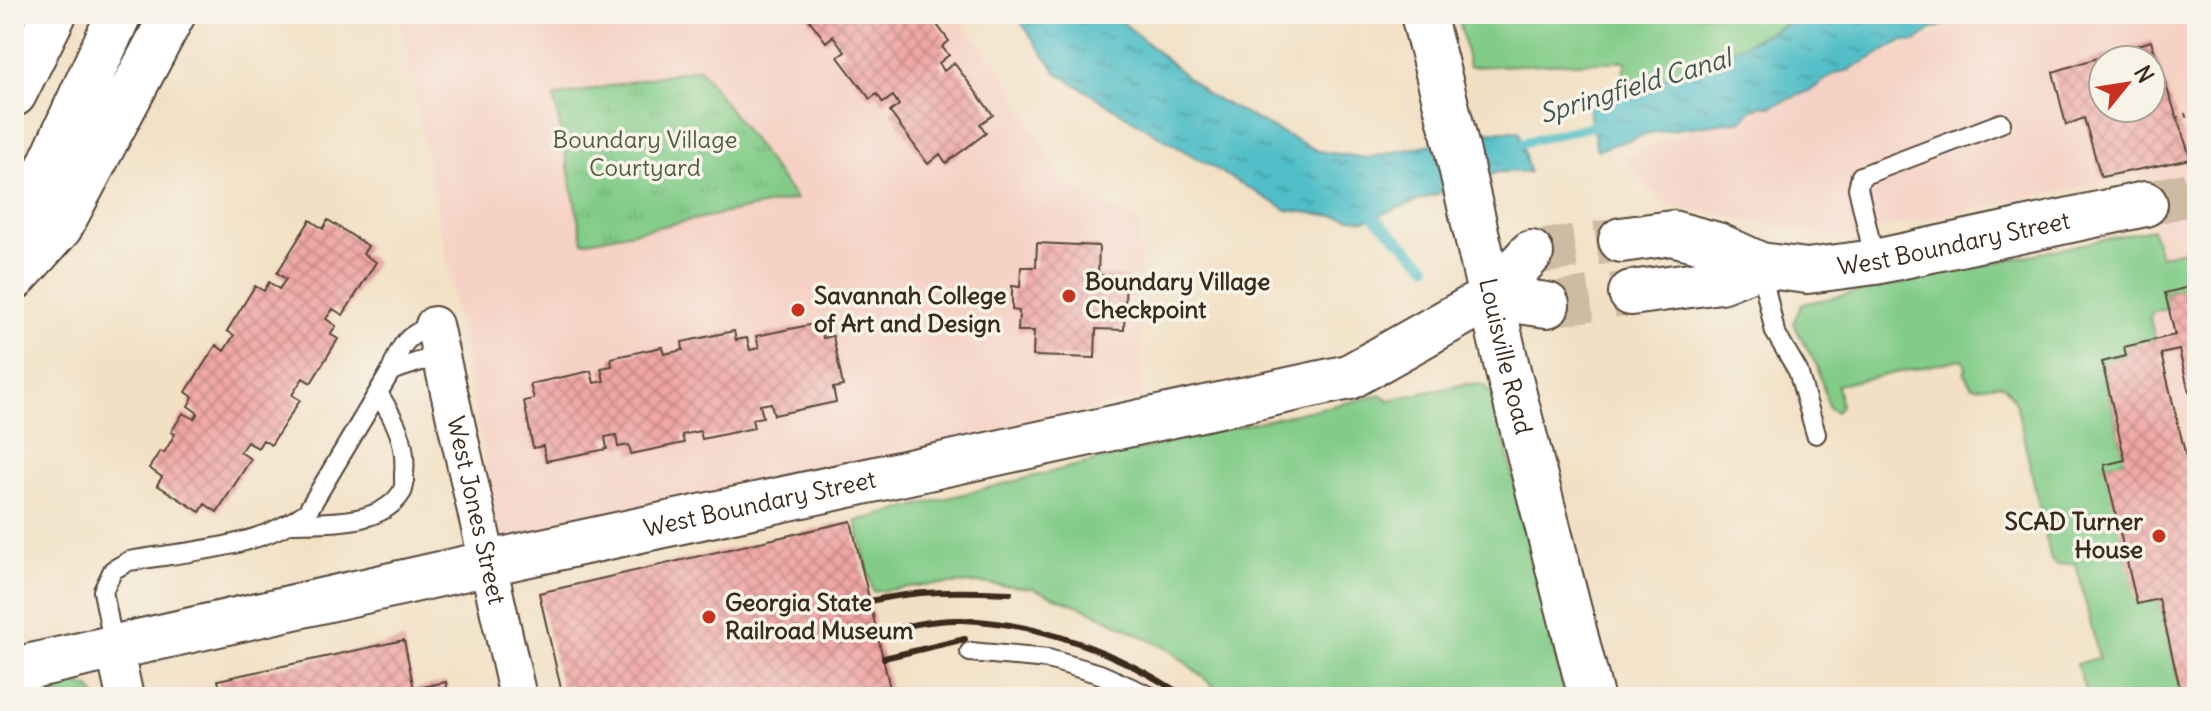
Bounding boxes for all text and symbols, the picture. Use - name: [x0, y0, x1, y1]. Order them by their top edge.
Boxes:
- water label: Springfield Canal: [1535, 40, 1738, 130]
- north arrow: [2087, 44, 2167, 124]
- text: N: [2128, 60, 2160, 88]
- park label: Boundary Village Courtyard: [552, 124, 738, 182]
- street label: West Boundary Street: [1835, 205, 2072, 281]
- place label: Boundary Village Checkpoint: [1085, 266, 1270, 324]
- street label: Louisville Road: [1473, 275, 1539, 437]
- place label: Savannah College of Art and Design: [814, 280, 1006, 338]
- marker: Boundary Village Checkpoint: [1060, 287, 1078, 305]
- marker: Savannah College of Art and Design: [789, 301, 807, 319]
- street label: West Jones Street: [441, 413, 513, 607]
- street label: West Boundary Street: [641, 464, 878, 543]
- place label: SCAD Turner House: [2004, 506, 2143, 564]
- marker: SCAD Turner House: [2150, 527, 2168, 545]
- place label: Georgia State Railroad Museum: [725, 587, 913, 645]
- marker: Georgia State Railroad Museum: [700, 608, 718, 626]

